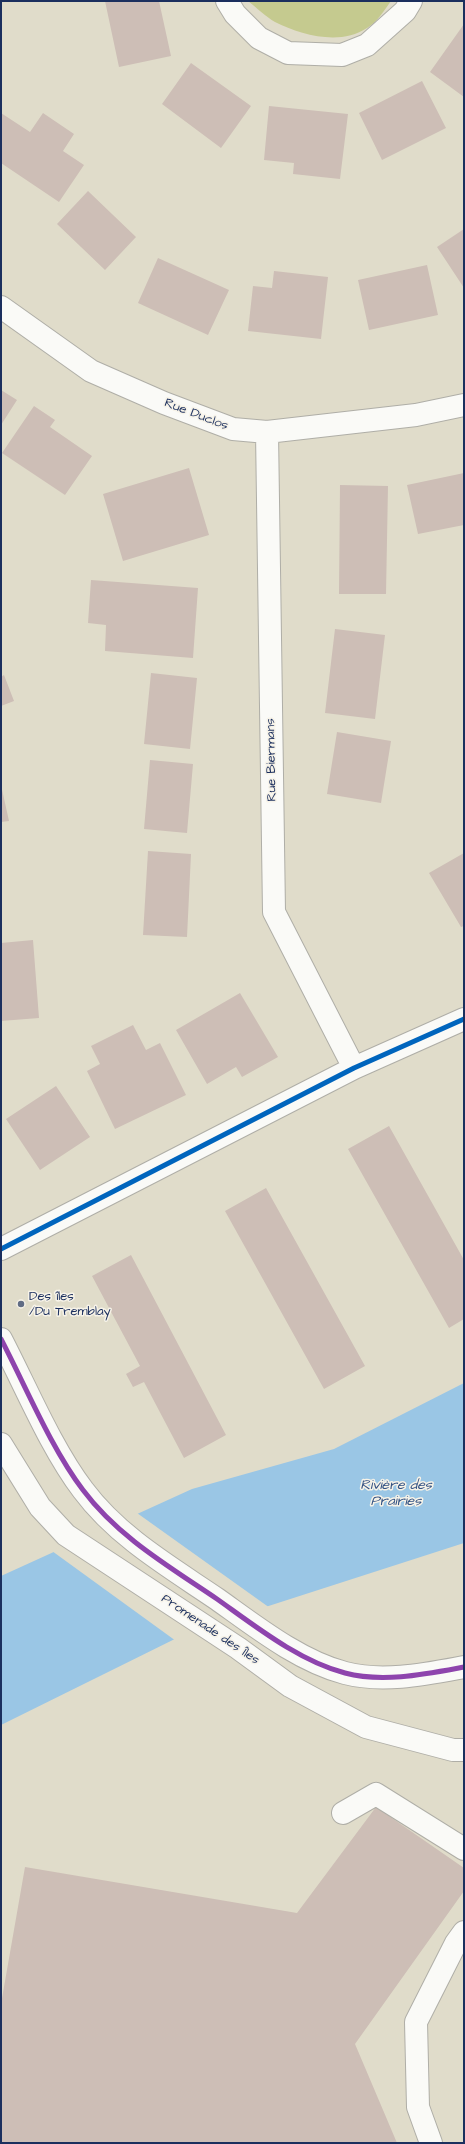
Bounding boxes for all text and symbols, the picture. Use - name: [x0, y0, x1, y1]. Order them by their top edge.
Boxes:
- street label: Rue Duclos: [162, 396, 230, 434]
- street label: Rue Biermans: [263, 718, 281, 802]
- place label: Des îles /Du Tremblay: [29, 1289, 111, 1320]
- marker: Des îles /Du Tremblay: [16, 1299, 26, 1309]
- water label: Rivière des Prairies: [360, 1478, 432, 1510]
- street label: Promenade des Îles: [158, 1591, 262, 1669]

